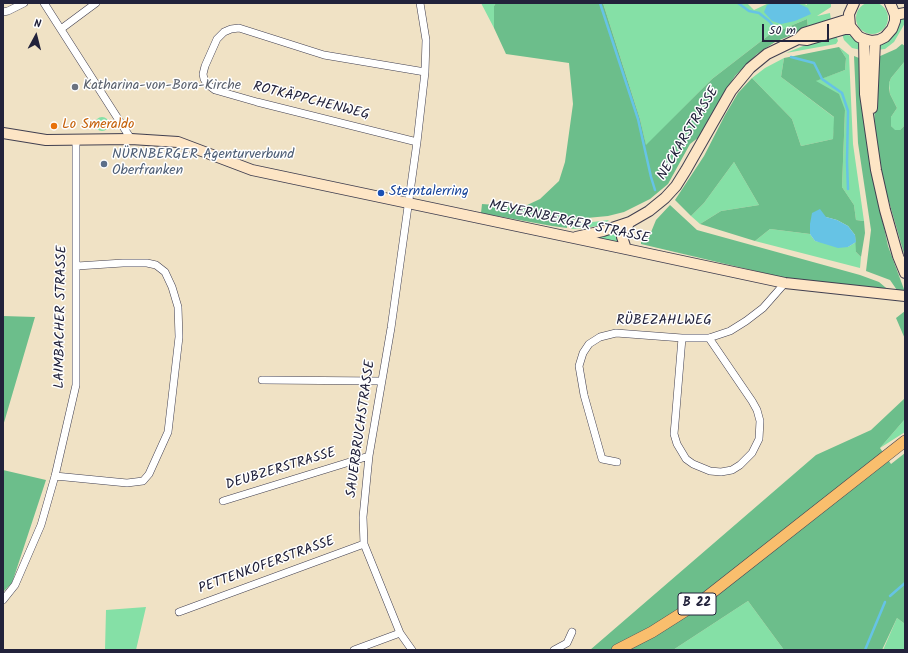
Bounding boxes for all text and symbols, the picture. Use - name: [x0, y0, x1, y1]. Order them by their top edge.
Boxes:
- text: N: [33, 15, 42, 33]
- north arrow: [16, 16, 56, 56]
- scale bar: [764, 16, 831, 42]
- text: 50 m: [769, 21, 796, 40]
- place label: Katharina-von-Bora-Kirche: [83, 79, 241, 95]
- street label: ROTKÄPPCHENWEG: [251, 79, 371, 125]
- marker: Katharina-von-Bora-Kirche: [70, 82, 80, 92]
- street label: NECKARSTRASSE: [655, 84, 723, 184]
- place label: Lo Smeraldo: [62, 118, 134, 134]
- marker: Lo Smeraldo: [49, 121, 59, 131]
- place label: NÜRNBERGER Agenturverbund Oberfranken: [112, 148, 294, 180]
- marker: NÜRNBERGER Agenturverbund Oberfranken: [99, 159, 109, 169]
- place label: Sterntalerring: [389, 185, 469, 201]
- marker: Sterntalerring: [376, 188, 386, 198]
- street label: MEYERNBERGER STRASSE: [487, 198, 651, 248]
- street label: LAIMBACHER STRASSE: [52, 245, 72, 389]
- street label: RÜBEZAHLWEG: [616, 314, 712, 330]
- street label: SAUERBRUCHSTRASSE: [344, 359, 380, 499]
- street label: DEUBZERSTRASSE: [224, 445, 338, 495]
- street label: PETTENKOFERSTRASSE: [197, 534, 337, 598]
- road number: B 22: [678, 593, 716, 615]

